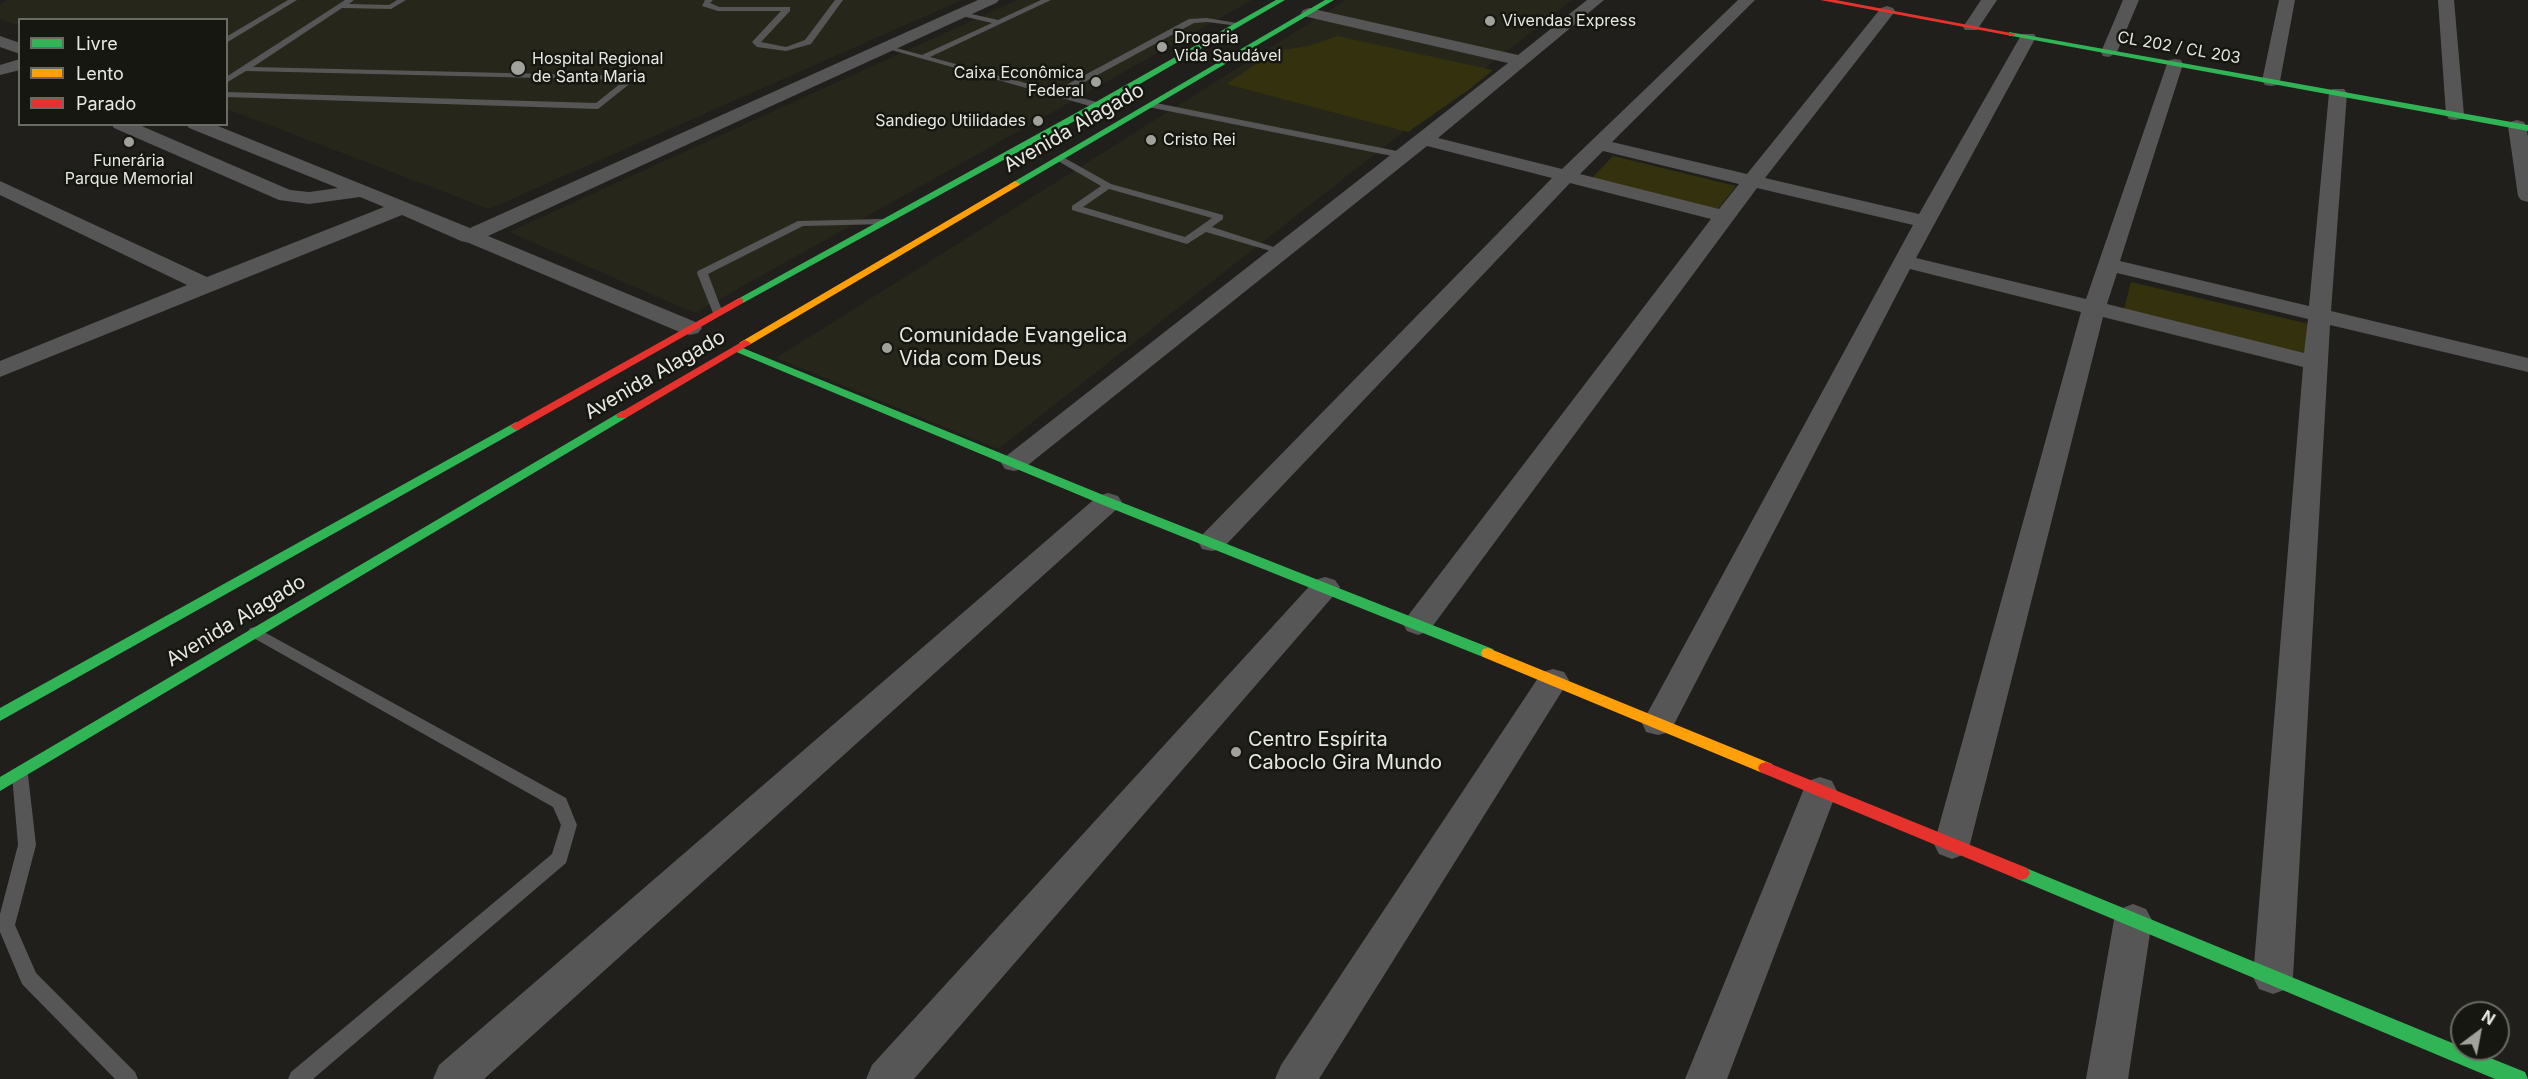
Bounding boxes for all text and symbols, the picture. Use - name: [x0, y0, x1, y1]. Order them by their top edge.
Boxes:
- place label: Vivendas Express: [1502, 11, 1636, 31]
- marker: Vivendas Express: [1483, 14, 1497, 28]
- legend: [18, 18, 228, 126]
- place label: Drogaria Vida Saudável: [1174, 28, 1281, 66]
- street label: CL 202 / CL 203: [2116, 28, 2242, 68]
- text: Livre: [76, 33, 118, 54]
- marker: Drogaria Vida Saudável: [1155, 40, 1169, 54]
- place label: Hospital Regional de Santa Maria: [532, 49, 663, 87]
- marker: Hospital Regional de Santa Maria: [509, 59, 527, 77]
- text: Lento: [76, 63, 124, 84]
- place label: Caixa Econômica Federal: [954, 63, 1084, 101]
- marker: Caixa Econômica Federal: [1089, 75, 1103, 89]
- street label: Avenida Alagado: [999, 78, 1149, 178]
- text: Parado: [76, 93, 136, 114]
- place label: Sandiego Utilidades: [875, 111, 1026, 131]
- marker: Sandiego Utilidades: [1031, 114, 1045, 128]
- place label: Cristo Rei: [1163, 130, 1236, 150]
- marker: Cristo Rei: [1144, 133, 1158, 147]
- marker: Funerária Parque Memorial: [122, 135, 136, 149]
- place label: Funerária Parque Memorial: [65, 151, 193, 189]
- place label: Comunidade Evangelica Vida com Deus: [899, 324, 1127, 371]
- street label: Avenida Alagado: [580, 325, 730, 425]
- marker: Comunidade Evangelica Vida com Deus: [880, 341, 894, 355]
- street label: Avenida Alagado: [162, 570, 310, 672]
- place label: Centro Espírita Caboclo Gira Mundo: [1248, 728, 1442, 775]
- marker: Centro Espírita Caboclo Gira Mundo: [1229, 745, 1243, 759]
- north arrow: [2450, 1001, 2510, 1061]
- text: N: [2478, 1006, 2499, 1029]

